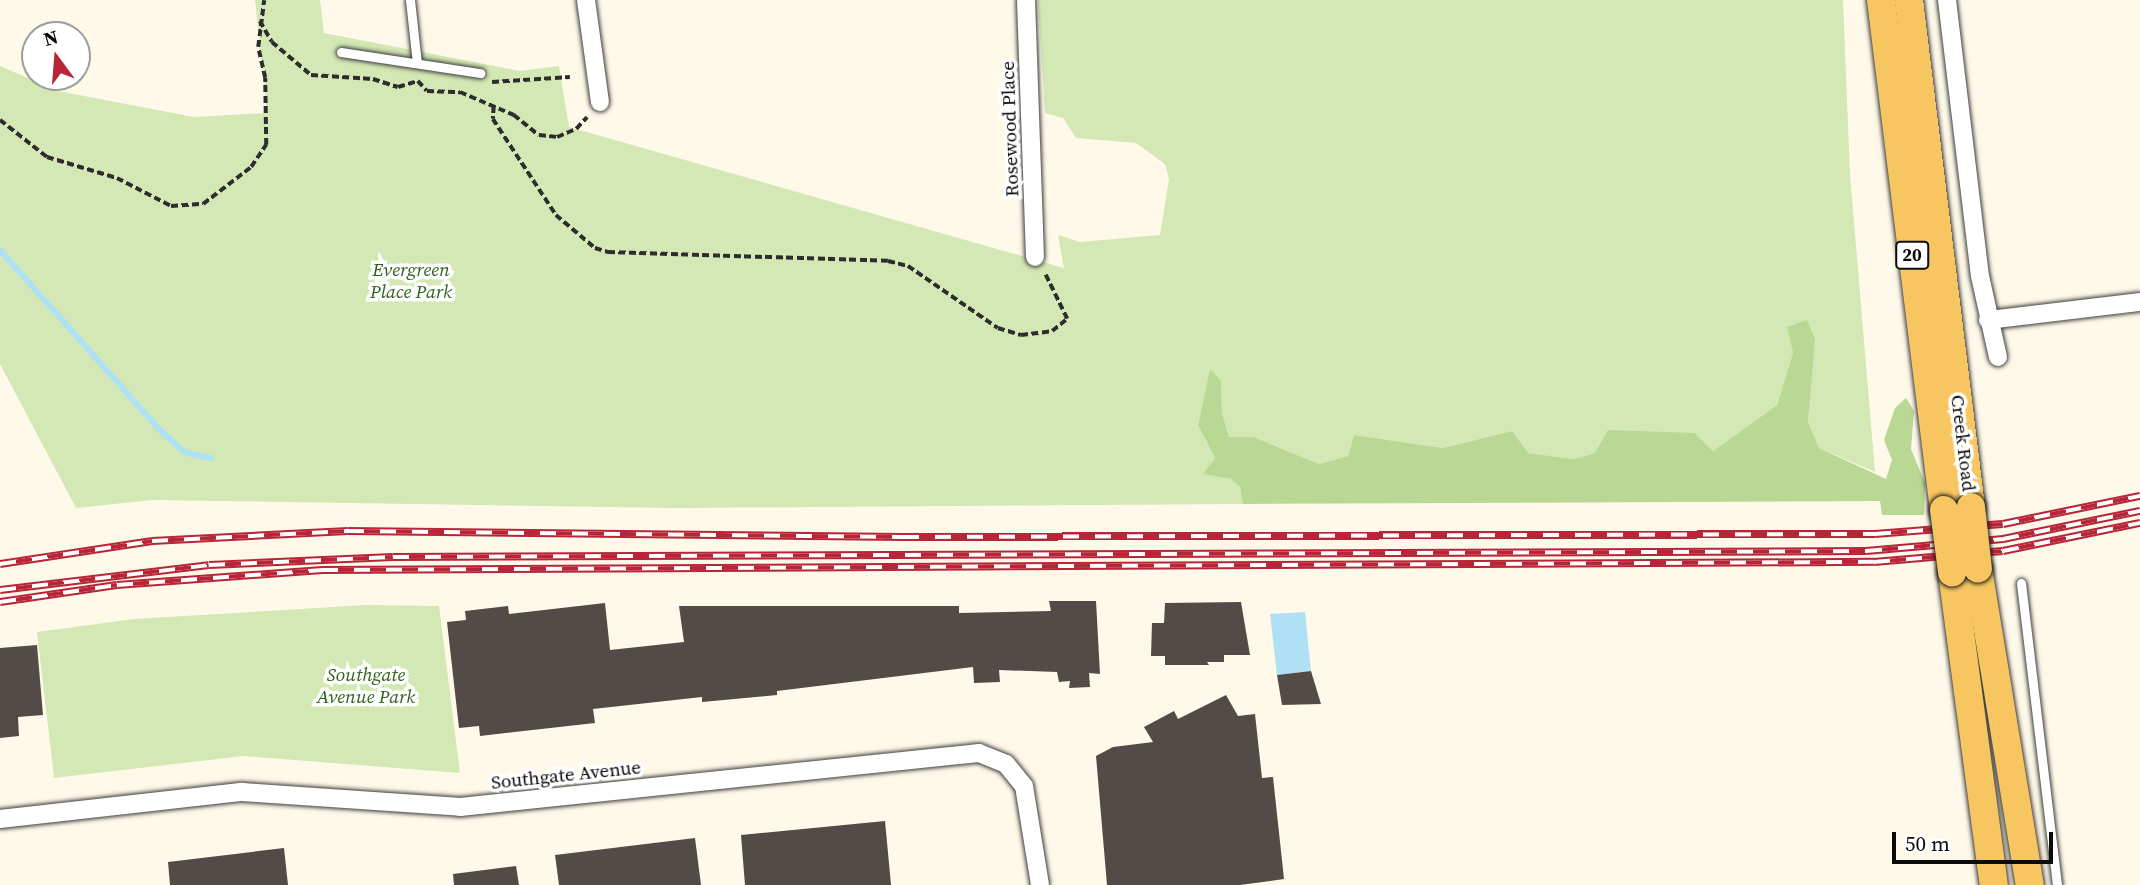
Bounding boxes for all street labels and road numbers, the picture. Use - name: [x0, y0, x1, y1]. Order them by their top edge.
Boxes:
- street label: Rosewood Place: [996, 61, 1024, 197]
- road number: 20: [1895, 241, 1930, 270]
- street label: Creek Road: [1946, 394, 1980, 492]
- street label: Southgate Avenue: [490, 756, 642, 794]

